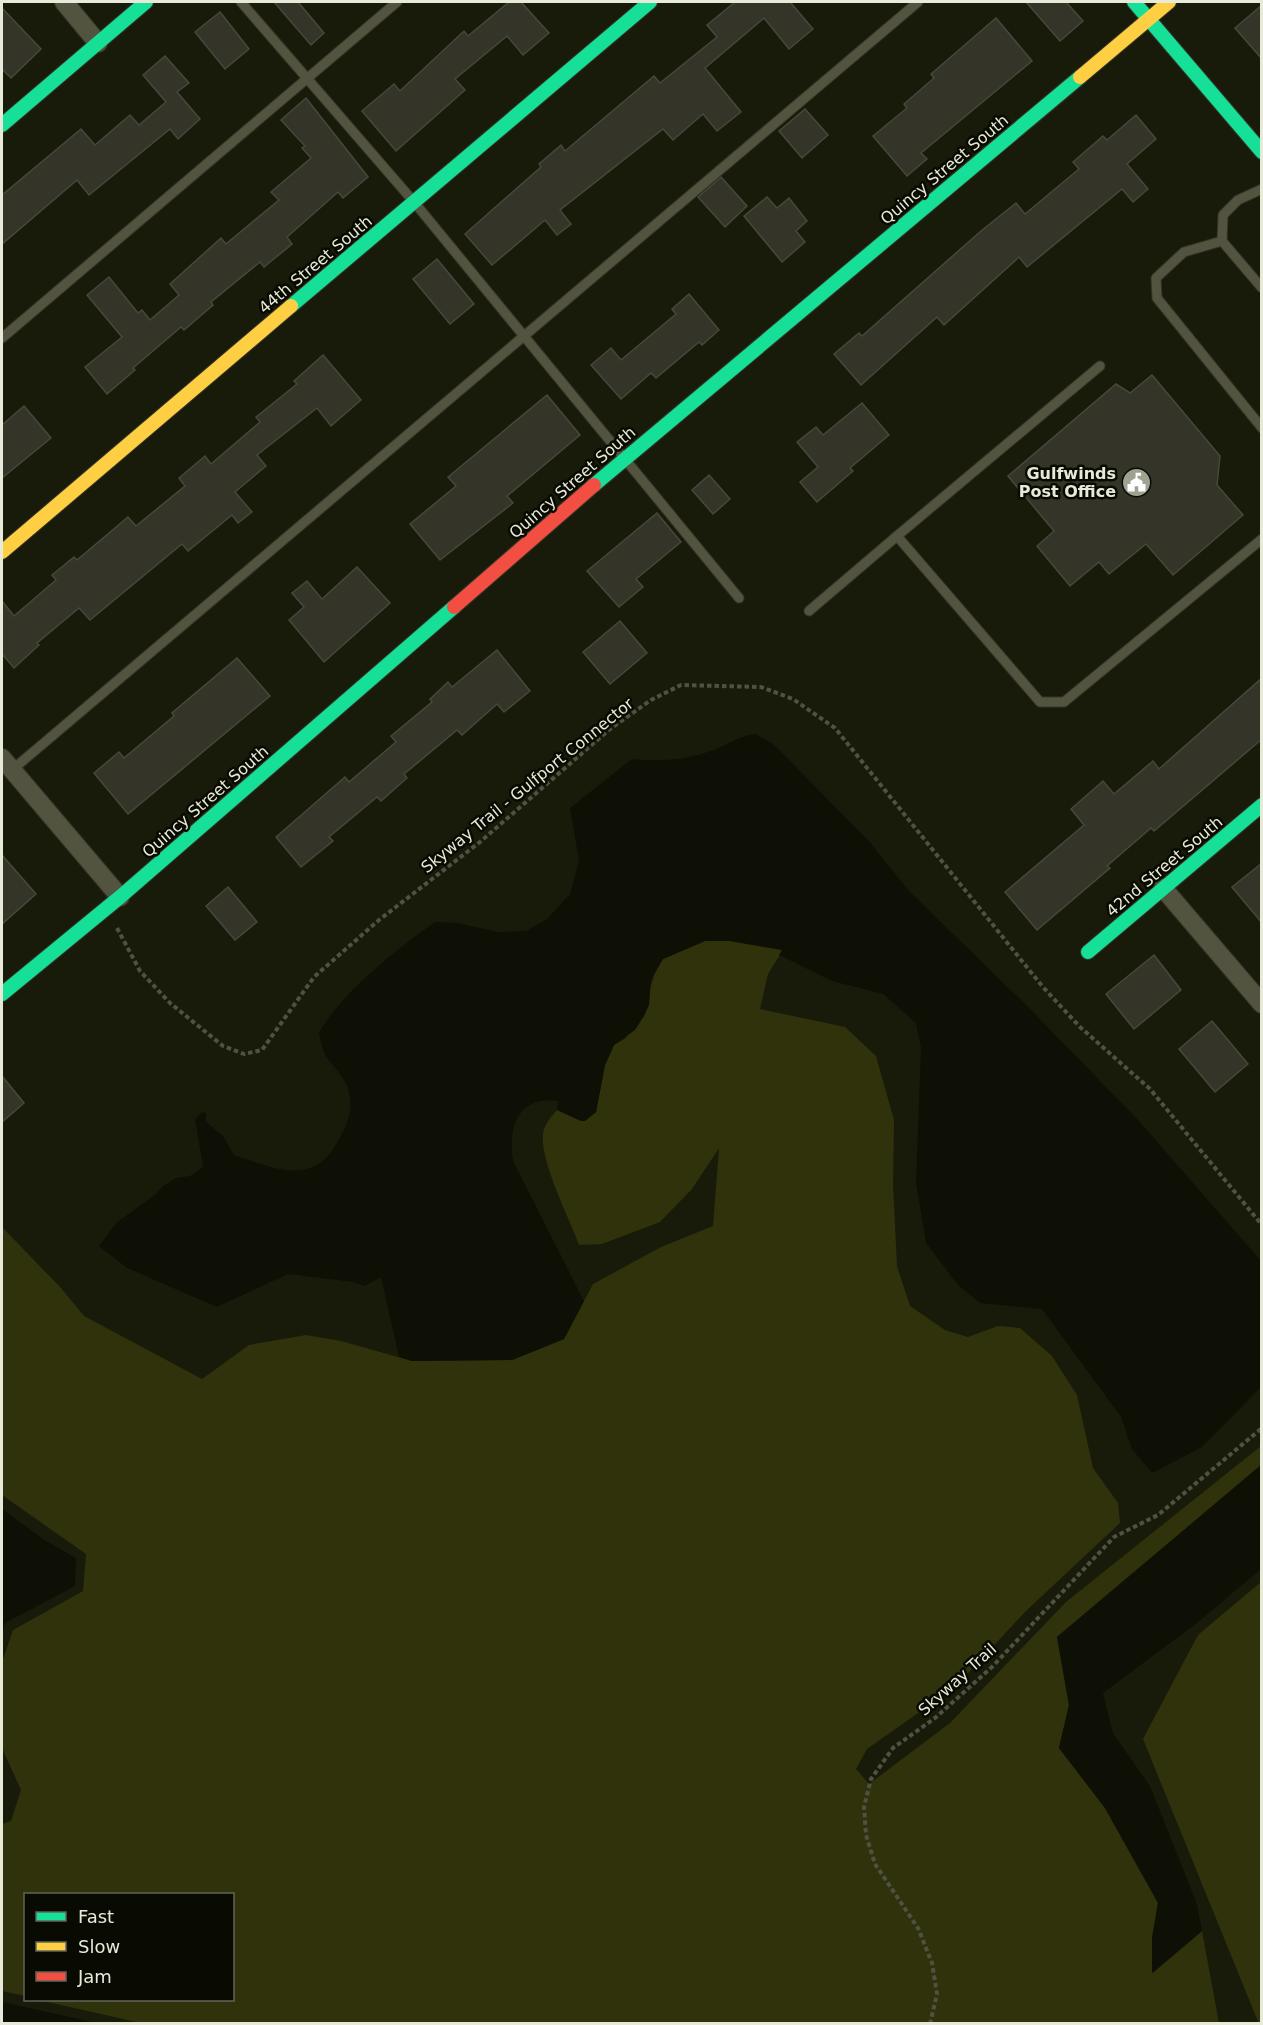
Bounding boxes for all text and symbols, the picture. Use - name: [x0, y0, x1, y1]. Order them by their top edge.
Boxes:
- street label: Quincy Street South: [877, 110, 1012, 228]
- street label: 44th Street South: [255, 211, 376, 317]
- street label: Quincy Street South: [505, 422, 639, 542]
- place label: Gulfwinds Post Office: [1019, 464, 1116, 501]
- public building icon: Gulfwinds Post Office: [1121, 466, 1153, 498]
- street label: Skyway Trail - Gulfport Connector: [417, 694, 638, 877]
- street label: Quincy Street South: [138, 741, 272, 861]
- street label: 42nd Street South: [1102, 812, 1226, 921]
- street label: Skyway Trail: [914, 1639, 1000, 1719]
- legend: [24, 1893, 234, 2001]
- text: Fast: [78, 1906, 114, 1927]
- text: Slow: [78, 1936, 120, 1957]
- text: Jam: [77, 1966, 112, 1987]

